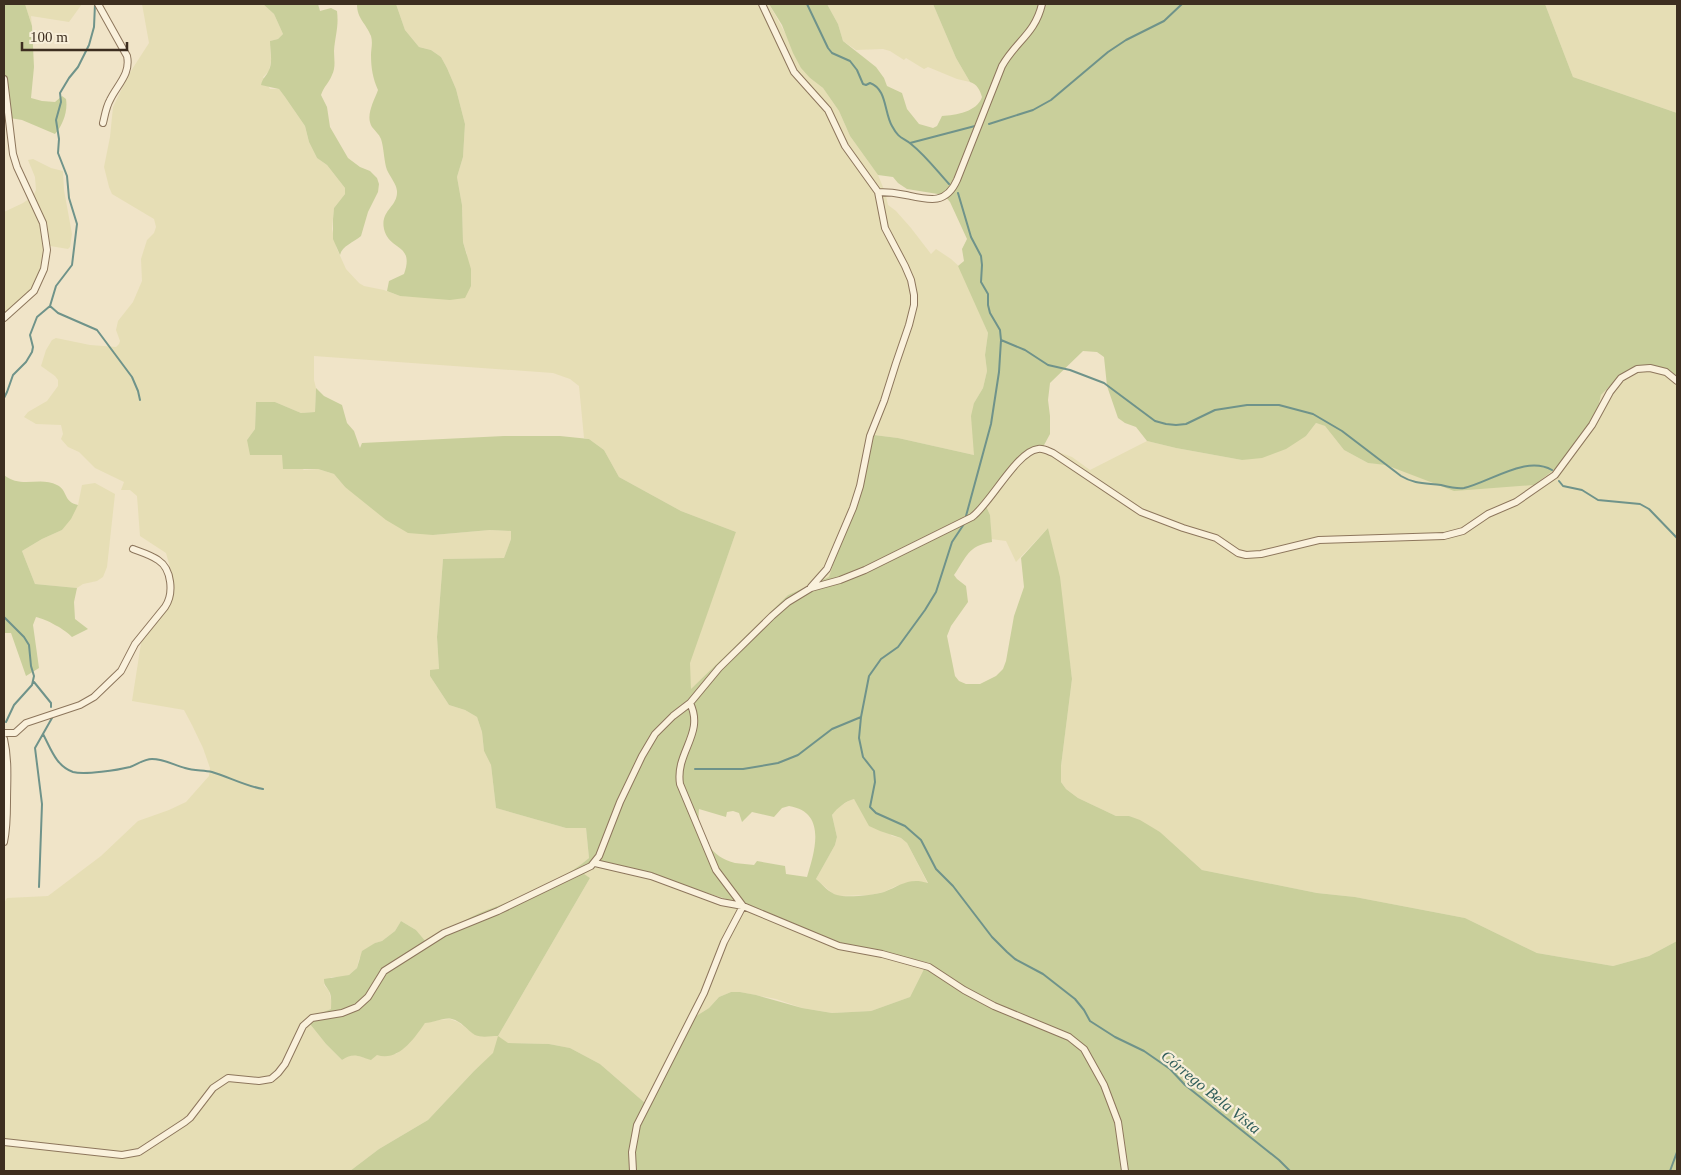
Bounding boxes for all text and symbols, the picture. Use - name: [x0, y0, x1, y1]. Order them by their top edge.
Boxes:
- scale bar: [22, 20, 128, 52]
- text: 100 m: [30, 29, 68, 45]
- water label: Córrego Bela Vista: [1157, 1047, 1264, 1138]

